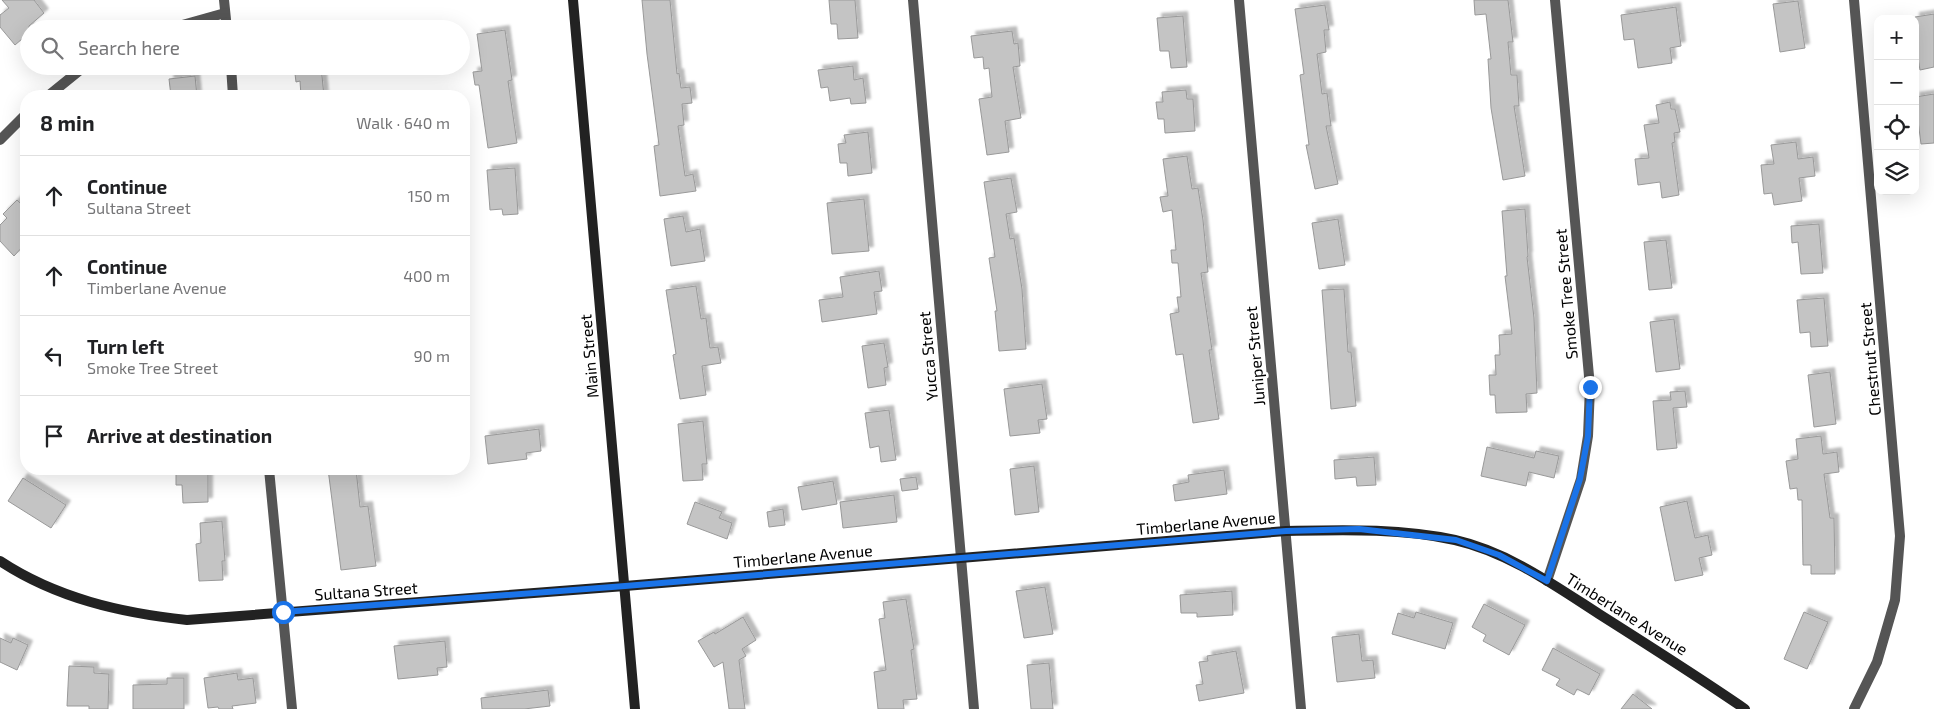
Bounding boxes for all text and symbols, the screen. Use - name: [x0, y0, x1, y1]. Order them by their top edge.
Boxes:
- map controls: [1874, 15, 1919, 195]
- button: +: [1874, 15, 1919, 60]
- search box: [20, 20, 470, 75]
- icon: search: [38, 34, 66, 62]
- text: Search here: [78, 36, 180, 59]
- button: −: [1874, 60, 1919, 105]
- button: locate: [1874, 105, 1919, 150]
- text: 8 min: [40, 110, 95, 135]
- text: Walk · 640 m: [356, 113, 450, 132]
- button: layers: [1874, 150, 1919, 195]
- text: Continue: [87, 175, 167, 198]
- icon: ahead: [40, 182, 68, 210]
- text: 150 m: [408, 186, 450, 205]
- text: Sultana Street: [87, 198, 191, 217]
- street label: Smoke Tree Street: [1550, 228, 1581, 360]
- text: Continue: [87, 255, 167, 278]
- icon: ahead: [40, 262, 68, 290]
- text: 400 m: [403, 266, 450, 285]
- text: Timberlane Avenue: [87, 278, 227, 297]
- street label: Chestnut Street: [1855, 302, 1884, 417]
- street label: Juniper Street: [1241, 305, 1268, 407]
- street label: Yucca Street: [914, 311, 941, 402]
- street label: Main Street: [575, 313, 602, 399]
- text: Turn left: [87, 335, 164, 358]
- icon: left: [40, 342, 68, 370]
- text: 90 m: [414, 346, 450, 365]
- text: Smoke Tree Street: [87, 358, 218, 377]
- route end: [1579, 376, 1602, 399]
- icon: arrive: [40, 422, 68, 450]
- text: Arrive at destination: [87, 424, 272, 447]
- street label: Timberlane Avenue: [1136, 507, 1276, 538]
- street label: Timberlane Avenue: [733, 540, 873, 571]
- street label: Timberlane Avenue: [1563, 569, 1692, 659]
- street label: Sultana Street: [314, 577, 418, 604]
- route start: [272, 601, 295, 624]

